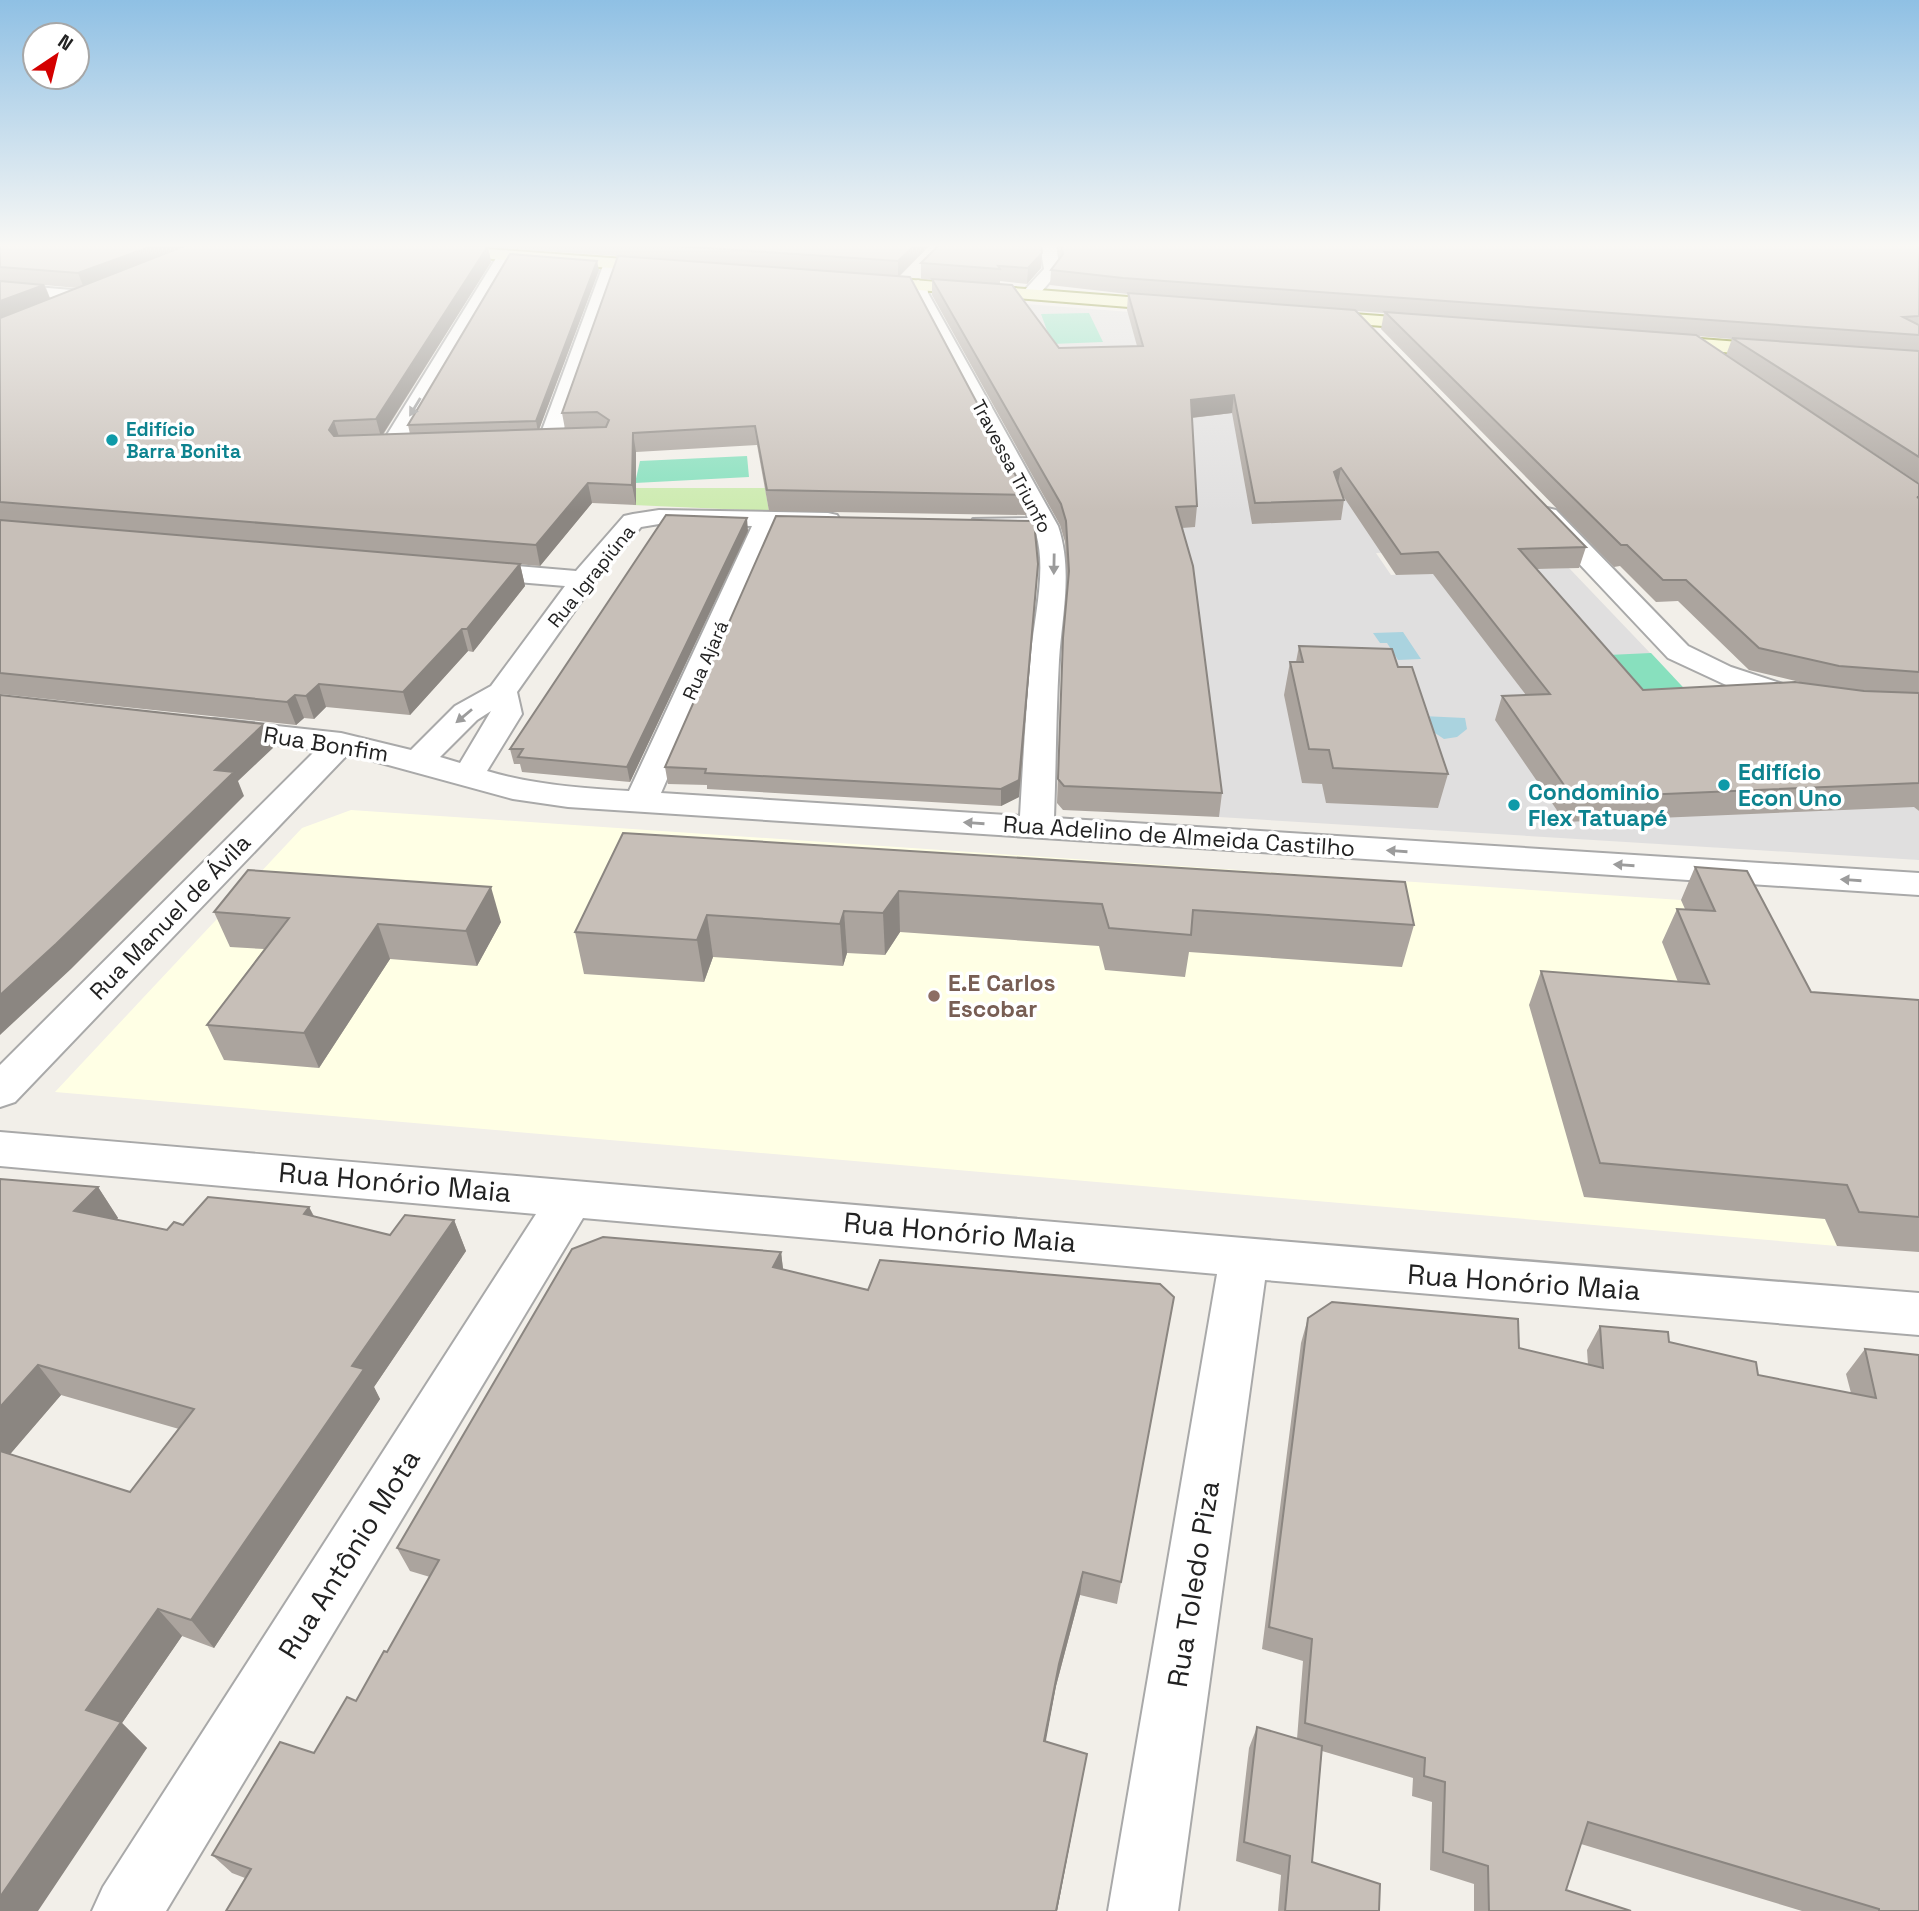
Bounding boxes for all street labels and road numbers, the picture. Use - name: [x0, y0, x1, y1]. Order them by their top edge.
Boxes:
- street label: Travessa Triunfo: [966, 395, 1057, 537]
- street label: Rua Igrapiúna: [542, 520, 641, 633]
- street label: Rua Ajará: [677, 616, 734, 704]
- street label: Rua Bonfim: [261, 719, 391, 769]
- street label: Rua Adelino de Almeida Castilho: [1002, 809, 1356, 863]
- street label: Rua Manuel de Ávila: [83, 828, 257, 1006]
- street label: Rua Honório Maia: [277, 1154, 513, 1210]
- street label: Rua Honório Maia: [842, 1204, 1078, 1260]
- street label: Rua Honório Maia: [1406, 1256, 1642, 1308]
- street label: Rua Antônio Mota: [270, 1443, 428, 1665]
- street label: Rua Toledo Piza: [1159, 1478, 1227, 1690]

